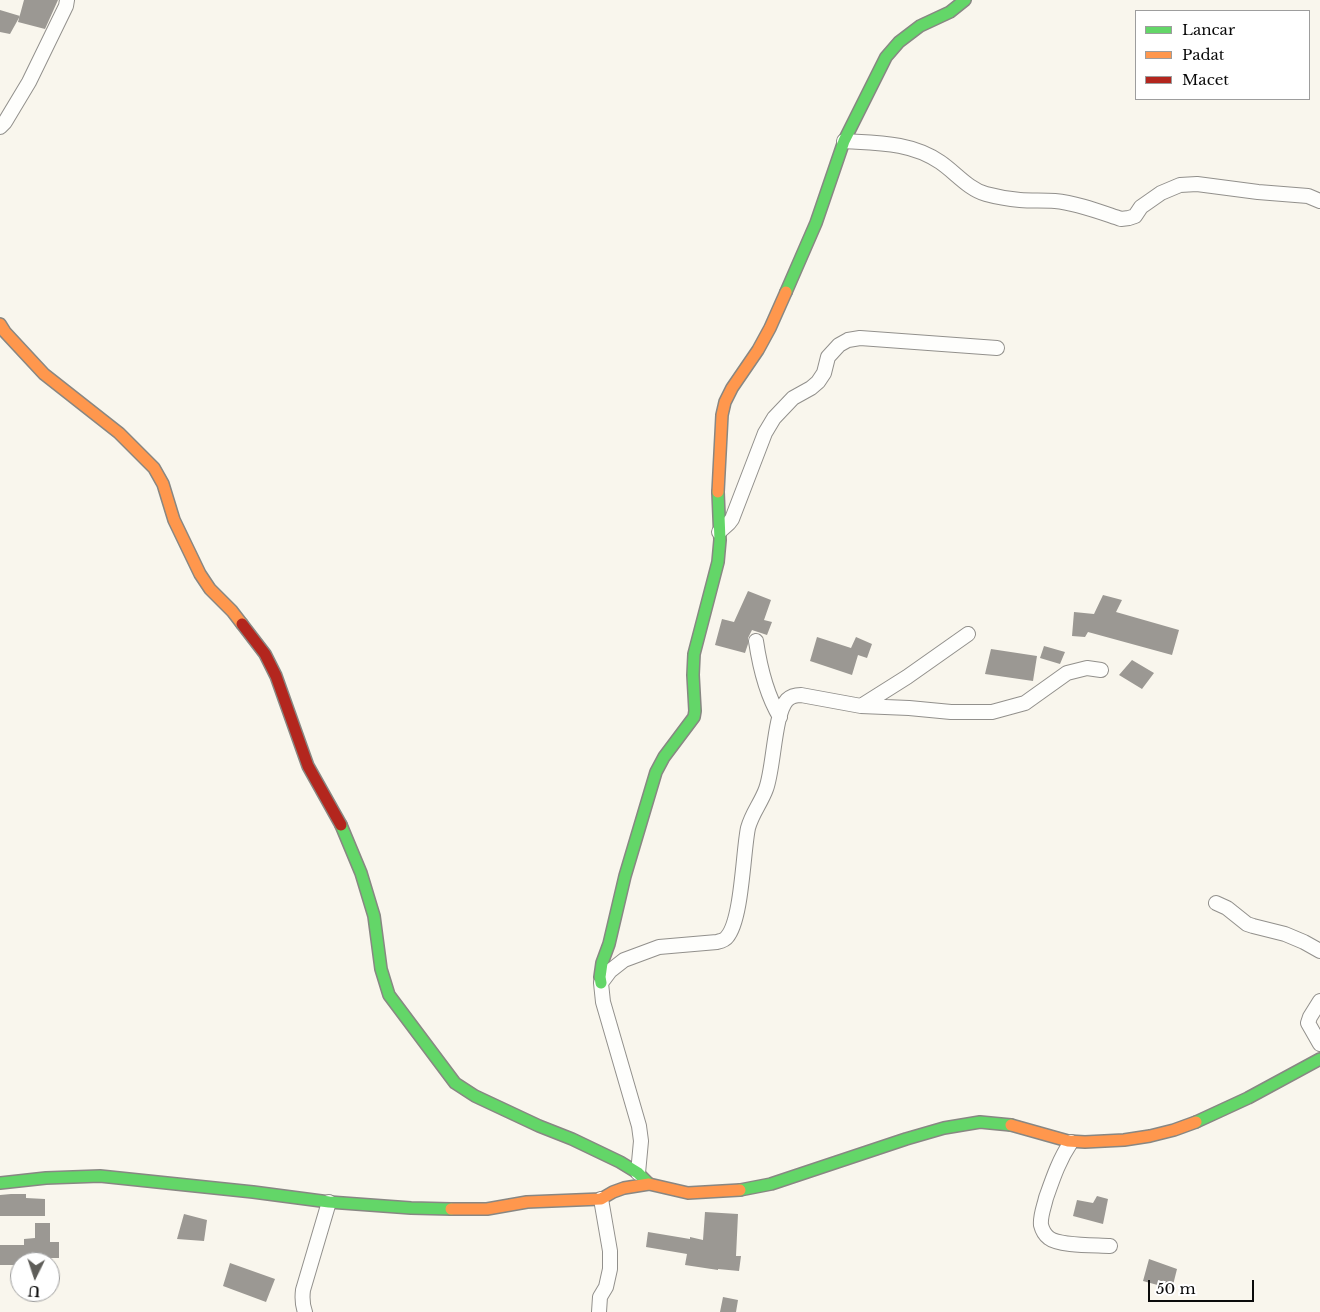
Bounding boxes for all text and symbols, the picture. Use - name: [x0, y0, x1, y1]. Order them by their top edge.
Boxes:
- legend: [1135, 10, 1310, 100]
- text: Lancar: [1182, 20, 1235, 39]
- text: Padat: [1182, 45, 1225, 64]
- text: Macet: [1182, 70, 1229, 89]
- north arrow: [10, 1252, 60, 1302]
- scale bar: [1150, 1270, 1256, 1302]
- text: 50 m: [1156, 1279, 1196, 1298]
- text: U: [27, 1282, 41, 1300]

